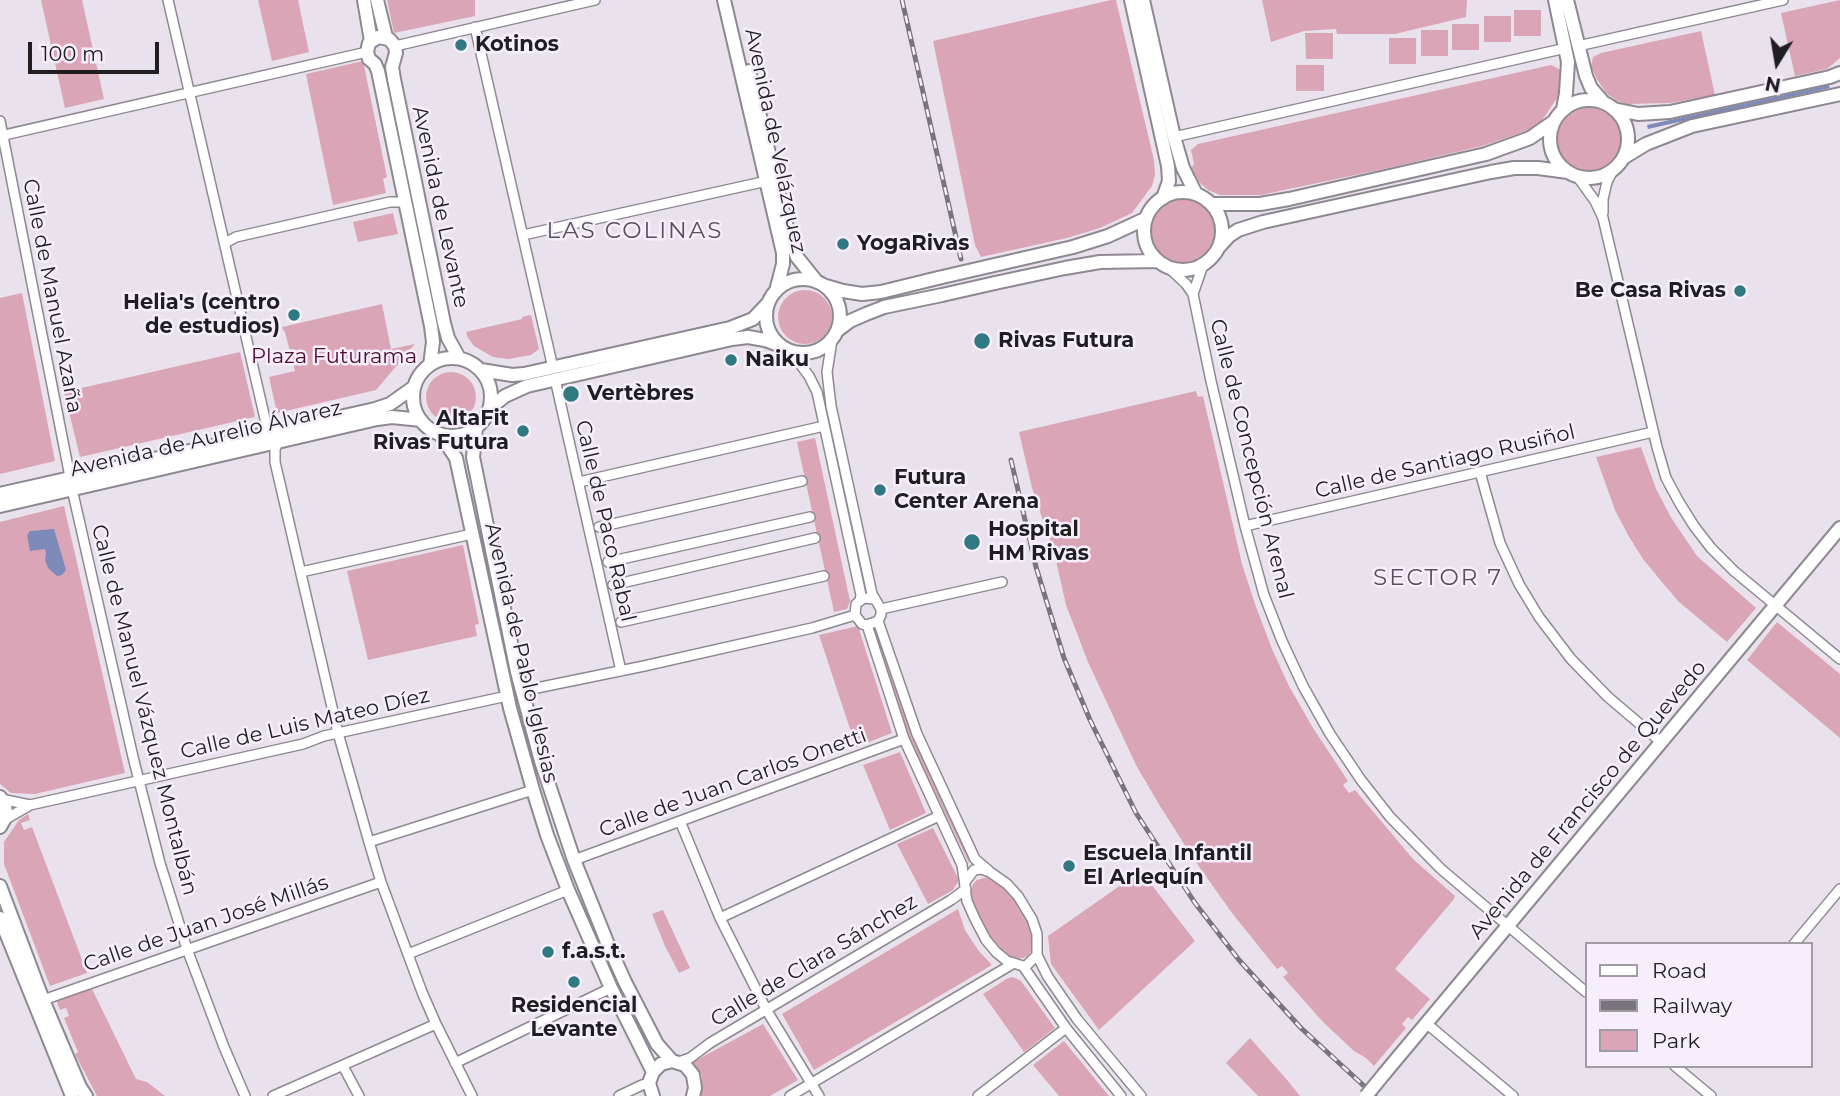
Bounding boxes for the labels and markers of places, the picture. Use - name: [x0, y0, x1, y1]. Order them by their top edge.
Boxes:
- place label: Kotinos: [475, 32, 559, 58]
- marker: Kotinos: [453, 37, 469, 53]
- place label: YogaRivas: [857, 231, 969, 257]
- marker: YogaRivas: [835, 236, 851, 252]
- place label: Be Casa Rivas: [1575, 278, 1726, 304]
- marker: Be Casa Rivas: [1732, 283, 1748, 299]
- place label: Helia's (centro de estudios): [123, 290, 280, 340]
- marker: Helia's (centro de estudios): [286, 307, 302, 323]
- place label: Rivas Futura: [998, 328, 1134, 354]
- marker: Rivas Futura: [972, 331, 992, 351]
- place label: Naiku: [745, 347, 809, 373]
- marker: Naiku: [723, 352, 739, 368]
- place label: Vertèbres: [587, 381, 694, 407]
- marker: Vertèbres: [561, 384, 581, 404]
- place label: AltaFit Rivas Futura: [373, 406, 509, 456]
- marker: AltaFit Rivas Futura: [515, 423, 531, 439]
- place label: Futura Center Arena: [894, 465, 1039, 515]
- marker: Futura Center Arena: [872, 482, 888, 498]
- place label: Hospital HM Rivas: [988, 517, 1089, 567]
- marker: Hospital HM Rivas: [962, 532, 982, 552]
- place label: Escuela Infantil El Arlequín: [1083, 841, 1252, 891]
- marker: Escuela Infantil El Arlequín: [1061, 858, 1077, 874]
- place label: f.a.s.t.: [562, 939, 626, 965]
- marker: f.a.s.t.: [540, 944, 556, 960]
- marker: Residencial Levante: [566, 974, 582, 990]
- place label: Residencial Levante: [511, 993, 637, 1043]

